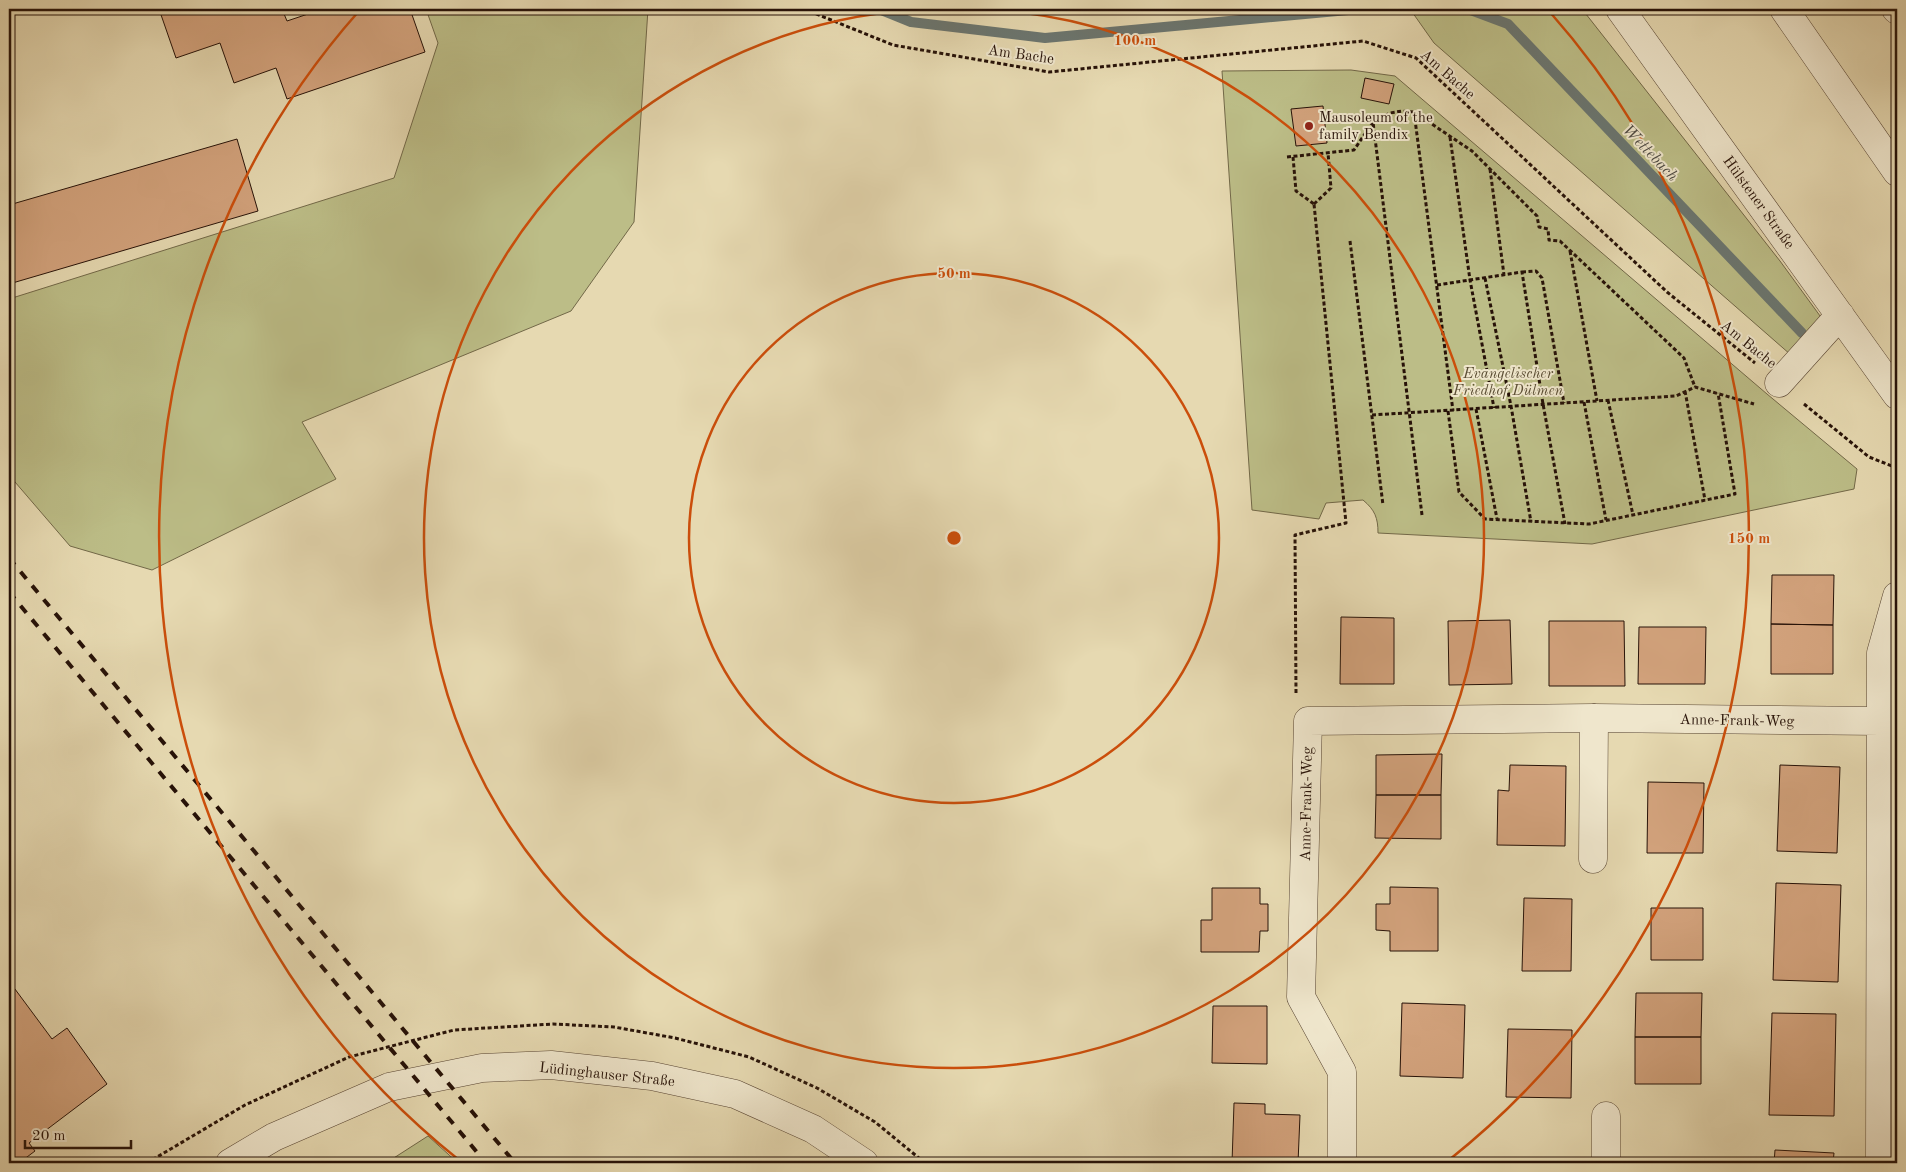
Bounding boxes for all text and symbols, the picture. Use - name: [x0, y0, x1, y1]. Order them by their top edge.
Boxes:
- text: 100 m: [1114, 34, 1156, 49]
- street label: Am Bache: [987, 43, 1055, 68]
- street label: Am Bache: [1417, 48, 1477, 103]
- place label: Mausoleum of the family Bendix: [1319, 111, 1433, 143]
- marker: Mausoleum of the family Bendix: [1303, 120, 1315, 132]
- water label: Wettebach: [1619, 122, 1680, 185]
- street label: Hülstener Straße: [1719, 154, 1796, 252]
- text: 50 m: [937, 267, 971, 282]
- street label: Am Bache: [1717, 318, 1779, 372]
- park label: Evangelischer Friedhof Dülmen: [1452, 367, 1564, 399]
- centre of rings: [945, 529, 963, 547]
- text: 150 m: [1728, 532, 1770, 547]
- street label: Anne-Frank-Weg: [1679, 713, 1795, 730]
- street label: Anne-Frank-Weg: [1299, 746, 1316, 862]
- street label: Lüdinghauser Straße: [538, 1061, 676, 1090]
- scale bar: [25, 1117, 131, 1149]
- text: 20 m: [32, 1129, 66, 1144]

